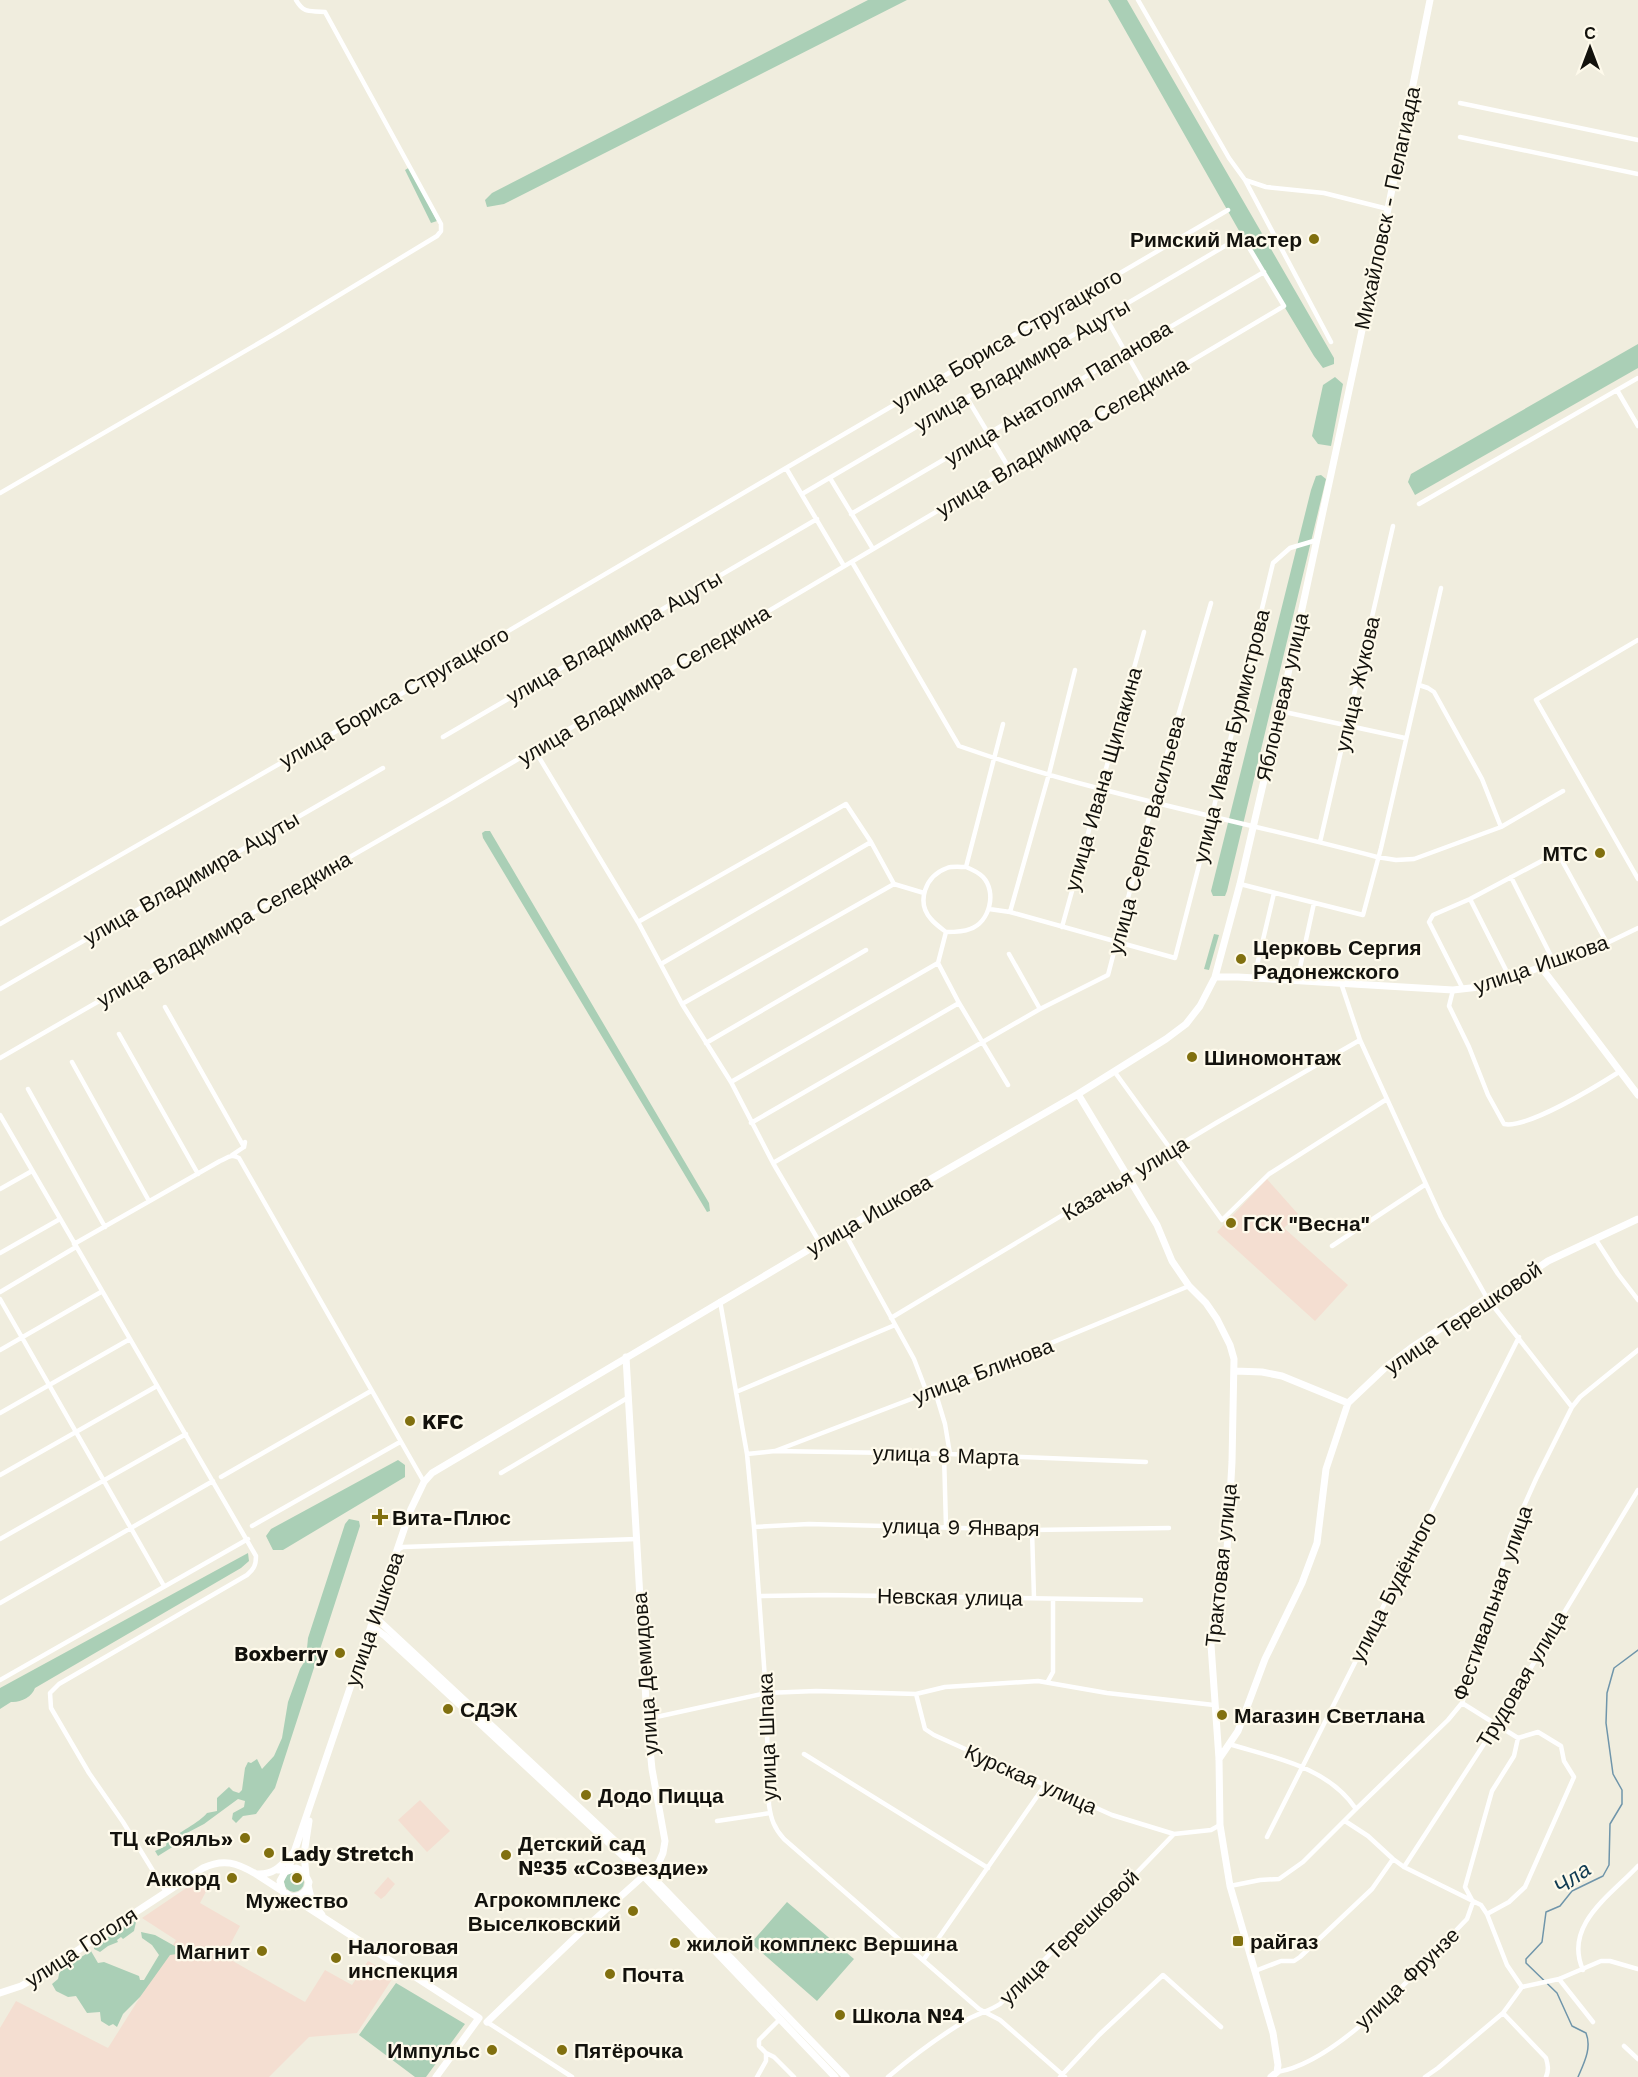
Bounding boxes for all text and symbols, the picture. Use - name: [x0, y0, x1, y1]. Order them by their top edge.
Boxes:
- north arrow: [1560, 18, 1620, 78]
- text: С: [1584, 24, 1596, 43]
- street label: Михайловск - Пелагиада: [1349, 84, 1425, 332]
- place label: Римский Мастер: [1130, 227, 1302, 252]
- marker: Римский Мастер: [1307, 232, 1321, 246]
- street label: улица Бориса Стругацкого: [888, 263, 1126, 415]
- street label: улица Владимира Ацуты: [910, 293, 1134, 437]
- street label: улица Анатолия Папанова: [940, 315, 1176, 471]
- street label: улица Владимира Селедкина: [931, 352, 1193, 522]
- street label: улица Владимира Ацуты: [502, 565, 726, 709]
- street label: улица Владимира Селедкина: [513, 600, 775, 770]
- street label: улица Ивана Бурмистрова: [1187, 606, 1275, 865]
- street label: Яблоневая улица: [1250, 610, 1314, 784]
- street label: улица Жукова: [1329, 614, 1385, 754]
- street label: улица Бориса Стругацкого: [275, 621, 513, 773]
- street label: улица Ивана Щипакина: [1059, 664, 1147, 894]
- street label: улица Сергея Васильева: [1102, 713, 1190, 957]
- street label: улица Владимира Ацуты: [79, 806, 303, 950]
- place label: МТС: [1543, 841, 1588, 866]
- street label: улица Владимира Селедкина: [92, 846, 356, 1012]
- marker: МТС: [1593, 846, 1607, 860]
- street label: улица Ишкова: [1470, 929, 1612, 999]
- place label: Церковь Сергия Радонежского: [1253, 935, 1422, 984]
- marker: Церковь Сергия Радонежского: [1234, 952, 1248, 966]
- place label: Шиномонтаж: [1204, 1045, 1342, 1070]
- marker: Шиномонтаж: [1185, 1050, 1199, 1064]
- street label: Казачья улица: [1057, 1130, 1193, 1225]
- street label: улица Ишкова: [802, 1169, 936, 1261]
- place label: ГСК "Весна": [1243, 1211, 1370, 1236]
- marker: ГСК "Весна": [1224, 1216, 1238, 1230]
- street label: улица Терешковой: [1380, 1256, 1546, 1380]
- street label: улица Блинова: [909, 1333, 1057, 1409]
- place label: KFC: [422, 1409, 464, 1434]
- marker: KFC: [403, 1414, 417, 1428]
- street label: улица 8 Марта: [872, 1440, 1020, 1470]
- street label: Трактовая улица: [1200, 1482, 1242, 1648]
- street label: Фестивальная улица: [1447, 1502, 1537, 1704]
- place label: Вита-Плюс: [392, 1505, 511, 1530]
- street label: улица Будённого: [1344, 1508, 1442, 1666]
- marker: Вита-Плюс: [373, 1510, 387, 1524]
- street label: улица 9 Января: [882, 1513, 1040, 1541]
- street label: улица Ишкова: [339, 1548, 409, 1690]
- street label: Невская улица: [877, 1583, 1023, 1611]
- street label: улица Демидова: [627, 1591, 663, 1756]
- street label: Трудовая улица: [1471, 1606, 1573, 1752]
- place label: Boxberry: [234, 1641, 328, 1666]
- marker: Boxberry: [333, 1646, 347, 1660]
- street label: улица Шпака: [752, 1672, 782, 1802]
- place label: СДЭК: [460, 1697, 518, 1722]
- marker: СДЭК: [441, 1702, 455, 1716]
- place label: Магазин Светлана: [1234, 1703, 1425, 1728]
- marker: Магазин Светлана: [1215, 1708, 1229, 1722]
- street label: Курская улица: [961, 1739, 1101, 1819]
- place label: Додо Пицца: [598, 1783, 724, 1808]
- marker: Додо Пицца: [579, 1788, 593, 1802]
- place label: ТЦ «Рояль»: [110, 1826, 233, 1851]
- marker: ТЦ «Рояль»: [238, 1831, 252, 1845]
- place label: Детский сад №35 «Созвездие»: [518, 1831, 709, 1880]
- place label: Lady Stretch: [281, 1841, 414, 1866]
- marker: Lady Stretch: [262, 1846, 276, 1860]
- marker: Детский сад №35 «Созвездие»: [499, 1848, 513, 1862]
- water label: Чла: [1549, 1856, 1595, 1900]
- street label: улица Терешковой: [994, 1864, 1144, 2010]
- place label: Аккорд: [146, 1866, 220, 1891]
- marker: Аккорд: [225, 1871, 239, 1885]
- marker: Мужество: [290, 1871, 304, 1885]
- place label: Агрокомплекс Выселковский: [468, 1887, 621, 1936]
- place label: Мужество: [246, 1888, 348, 1913]
- street label: улица Гоголя: [20, 1902, 142, 1992]
- marker: Агрокомплекс Выселковский: [626, 1904, 640, 1918]
- street label: улица Фрунзе: [1350, 1922, 1464, 2034]
- place label: райгаз: [1250, 1929, 1319, 1954]
- place label: жилой комплекс Вершина: [686, 1931, 958, 1956]
- place label: Налоговая инспекция: [348, 1934, 459, 1983]
- marker: райгаз: [1231, 1934, 1245, 1948]
- marker: жилой комплекс Вершина: [668, 1936, 682, 1950]
- place label: Магнит: [176, 1939, 250, 1964]
- marker: Магнит: [255, 1944, 269, 1958]
- marker: Налоговая инспекция: [329, 1951, 343, 1965]
- place label: Почта: [622, 1962, 684, 1987]
- marker: Почта: [603, 1967, 617, 1981]
- place label: Школа №4: [852, 2003, 965, 2028]
- marker: Школа №4: [833, 2008, 847, 2022]
- place label: Импульс: [387, 2038, 480, 2063]
- place label: Пятёрочка: [574, 2038, 683, 2063]
- marker: Импульс: [485, 2043, 499, 2057]
- marker: Пятёрочка: [555, 2043, 569, 2057]

